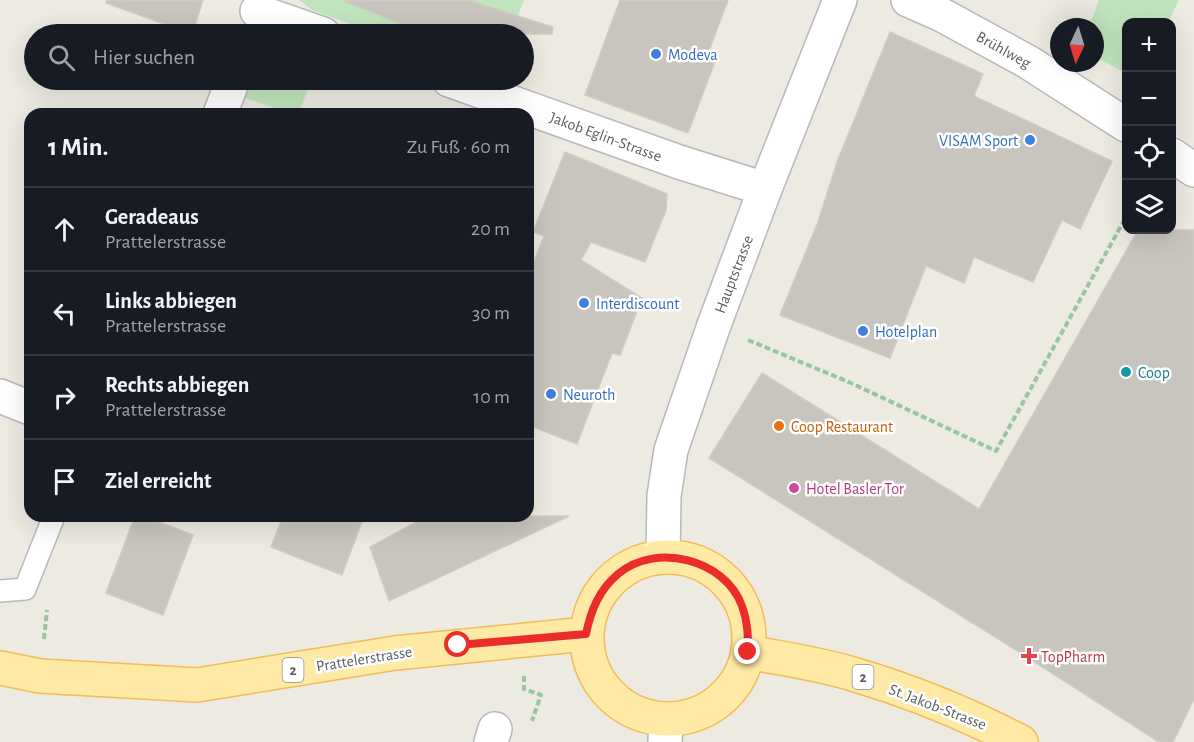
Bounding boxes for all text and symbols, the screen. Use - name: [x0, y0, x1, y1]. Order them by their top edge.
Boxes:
- north arrow: [1050, 18, 1104, 72]
- map controls: [1122, 18, 1176, 234]
- button: +: [1122, 18, 1176, 72]
- search box: [24, 24, 534, 90]
- street label: Brühlweg: [974, 28, 1034, 71]
- icon: search: [45, 41, 78, 74]
- text: Hier suchen: [93, 46, 195, 68]
- marker: Modeva: [649, 47, 663, 61]
- place label: Modeva: [668, 47, 718, 63]
- button: −: [1122, 72, 1176, 126]
- street label: Jakob Eglin-Strasse: [548, 109, 664, 165]
- button: locate: [1122, 126, 1176, 180]
- place label: VISAM Sport: [939, 133, 1018, 149]
- marker: VISAM Sport: [1023, 133, 1037, 147]
- text: 1 Min.: [48, 134, 109, 160]
- text: Zu Fuß · 60 m: [407, 137, 510, 157]
- button: layers: [1122, 180, 1176, 234]
- text: Geradeaus: [105, 206, 199, 228]
- icon: ahead: [48, 213, 81, 246]
- text: 20 m: [471, 219, 510, 239]
- text: Prattelerstrasse: [105, 232, 226, 252]
- street label: Hauptstrasse: [712, 233, 756, 316]
- text: Links abbiegen: [105, 290, 237, 312]
- marker: Interdiscount: [577, 296, 591, 310]
- place label: Interdiscount: [596, 296, 679, 312]
- icon: left: [48, 297, 81, 330]
- text: 30 m: [472, 303, 510, 323]
- text: Prattelerstrasse: [105, 316, 226, 336]
- marker: Hotelplan: [856, 324, 870, 338]
- place label: Hotelplan: [875, 324, 937, 340]
- marker: Coop: [1119, 365, 1133, 379]
- place label: Coop: [1138, 365, 1170, 381]
- text: Rechts abbiegen: [105, 374, 249, 396]
- icon: right: [48, 381, 81, 414]
- text: 10 m: [473, 387, 510, 407]
- marker: Neuroth: [544, 387, 558, 401]
- place label: Neuroth: [563, 387, 615, 403]
- text: Prattelerstrasse: [105, 400, 226, 420]
- marker: Coop Restaurant: [772, 419, 786, 433]
- place label: Coop Restaurant: [791, 419, 893, 435]
- icon: arrive: [48, 465, 81, 498]
- text: Ziel erreicht: [105, 470, 212, 492]
- marker: Hotel Basler Tor: [787, 481, 801, 495]
- place label: Hotel Basler Tor: [806, 481, 905, 497]
- route start: [444, 631, 470, 657]
- route end: [734, 638, 760, 664]
- street label: Prattelerstrasse: [315, 643, 413, 674]
- marker: TopPharm: [1022, 649, 1036, 663]
- place label: TopPharm: [1041, 649, 1105, 665]
- road number: 2: [282, 658, 304, 682]
- road number: 2: [852, 665, 874, 689]
- street label: St. Jakob-Strasse: [887, 681, 989, 733]

